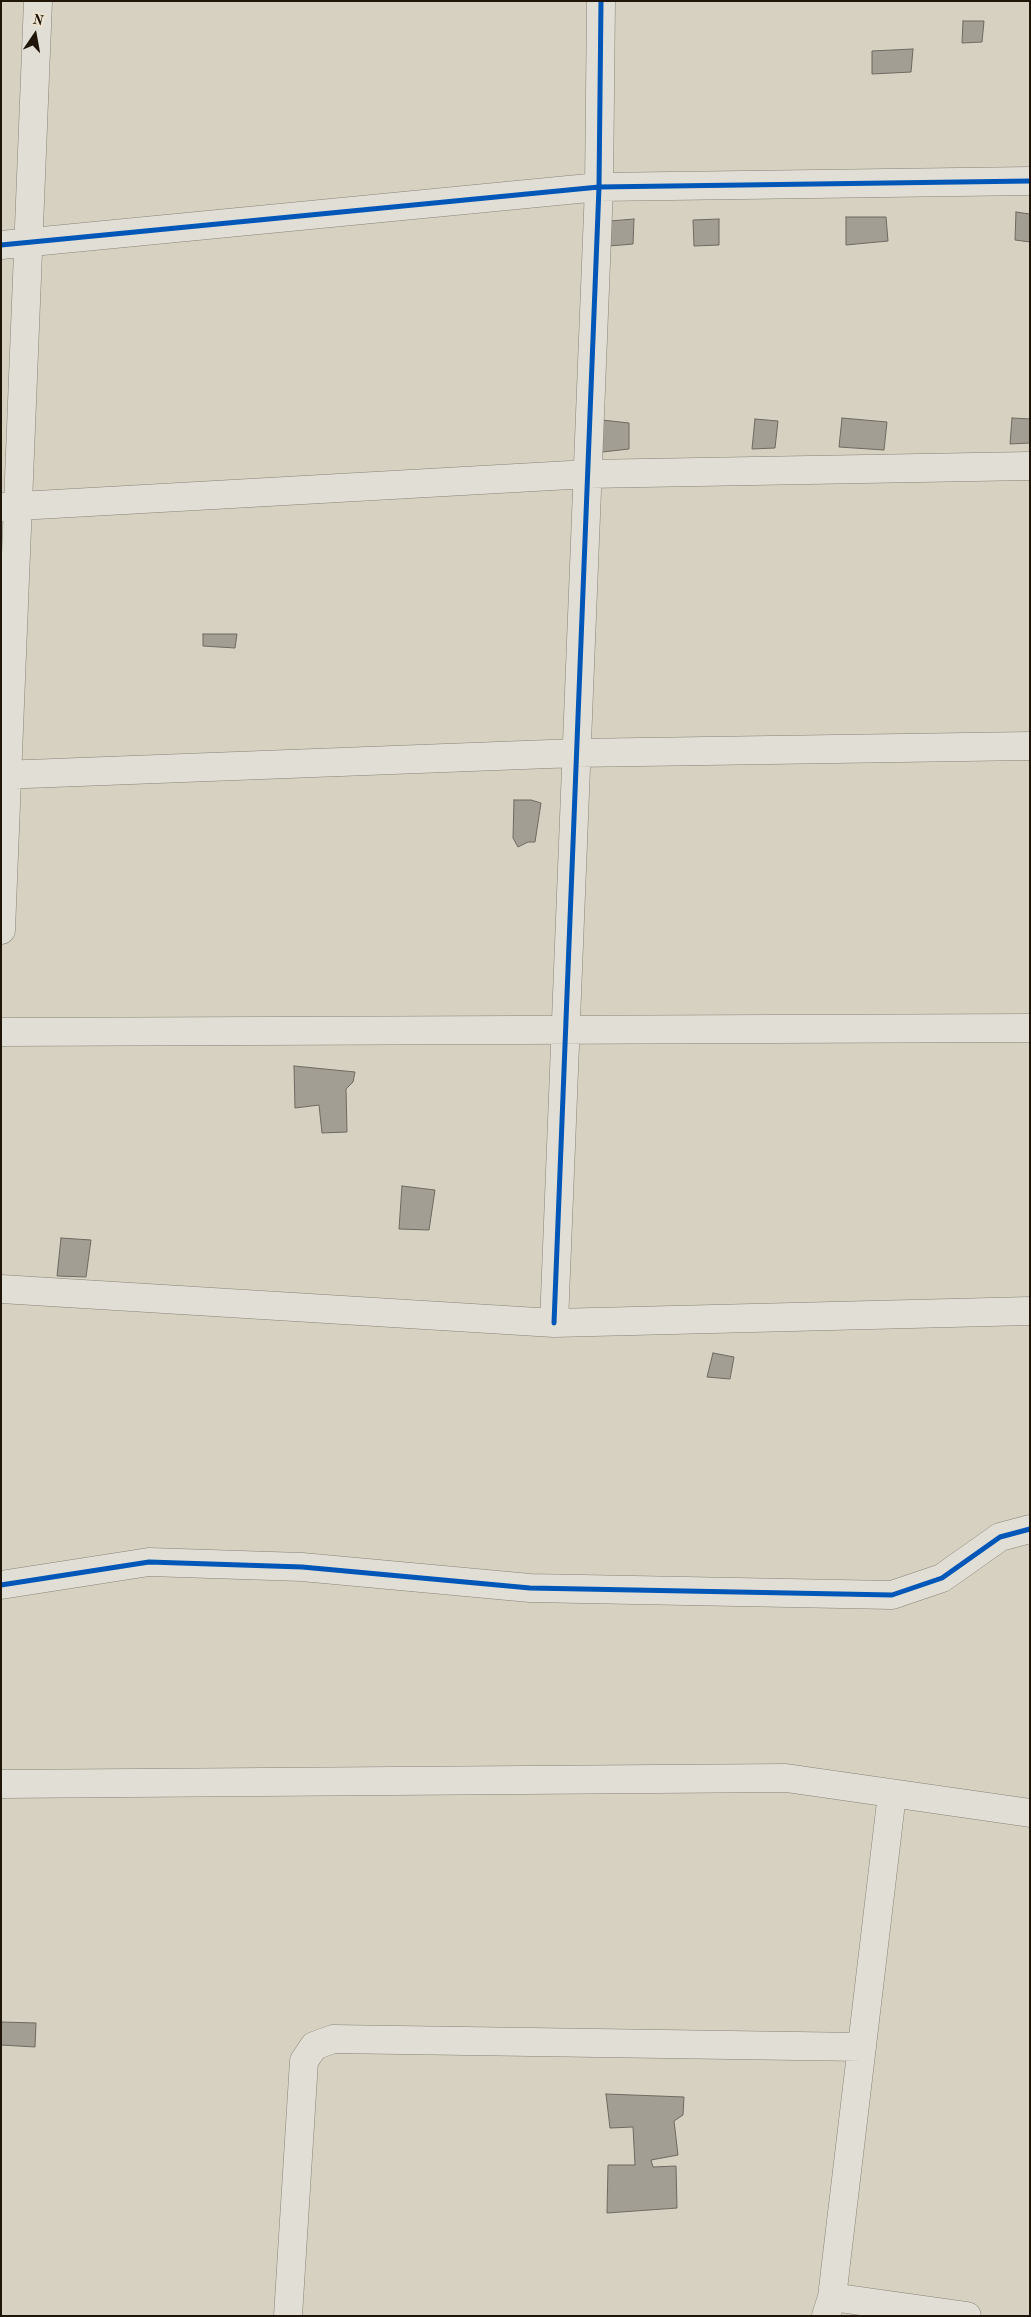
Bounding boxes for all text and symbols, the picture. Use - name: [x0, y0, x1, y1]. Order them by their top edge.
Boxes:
- north arrow: [10, 10, 60, 60]
- text: N: [31, 12, 45, 28]

